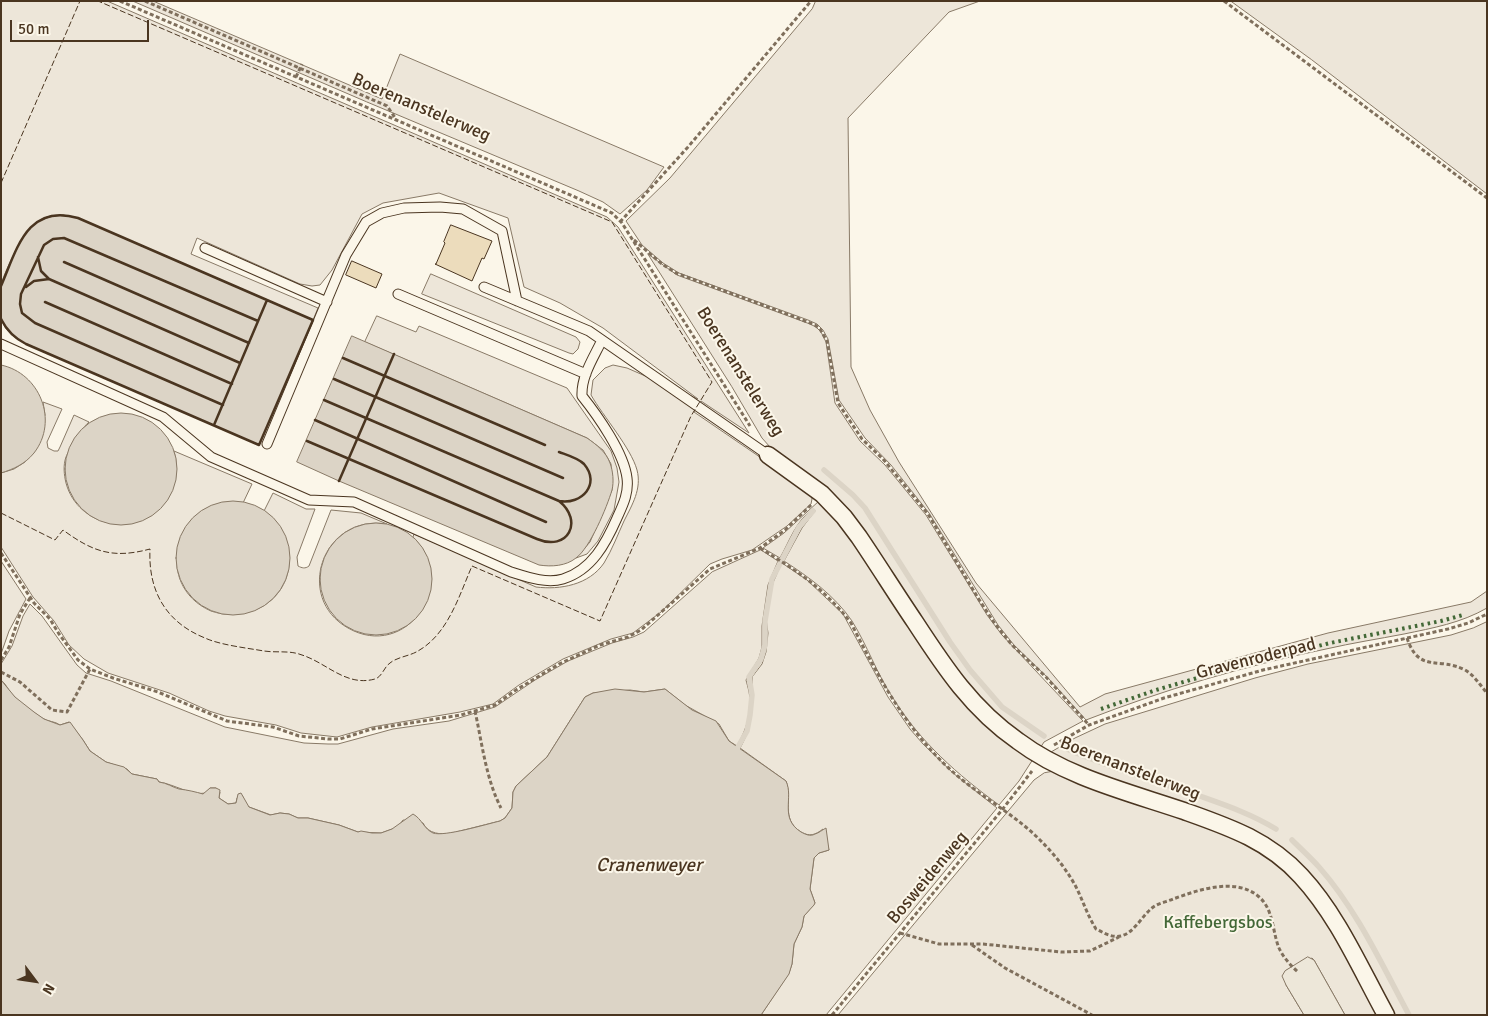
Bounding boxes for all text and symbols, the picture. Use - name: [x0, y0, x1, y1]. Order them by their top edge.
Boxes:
- scale bar: [12, 10, 151, 42]
- text: 50 m: [18, 20, 49, 38]
- street label: Boerenanstelerweg: [348, 69, 494, 147]
- street label: Boerenanstelerweg: [691, 303, 789, 441]
- street label: Gravenroderpad: [1194, 634, 1318, 684]
- street label: Boerenanstelerweg: [1057, 732, 1203, 806]
- street label: Bosweidenweg: [883, 827, 973, 929]
- water label: Cranenweyer: [596, 855, 702, 877]
- park label: Kaffebergsbos: [1163, 912, 1273, 934]
- north arrow: [10, 956, 60, 1006]
- text: N: [38, 980, 58, 998]

